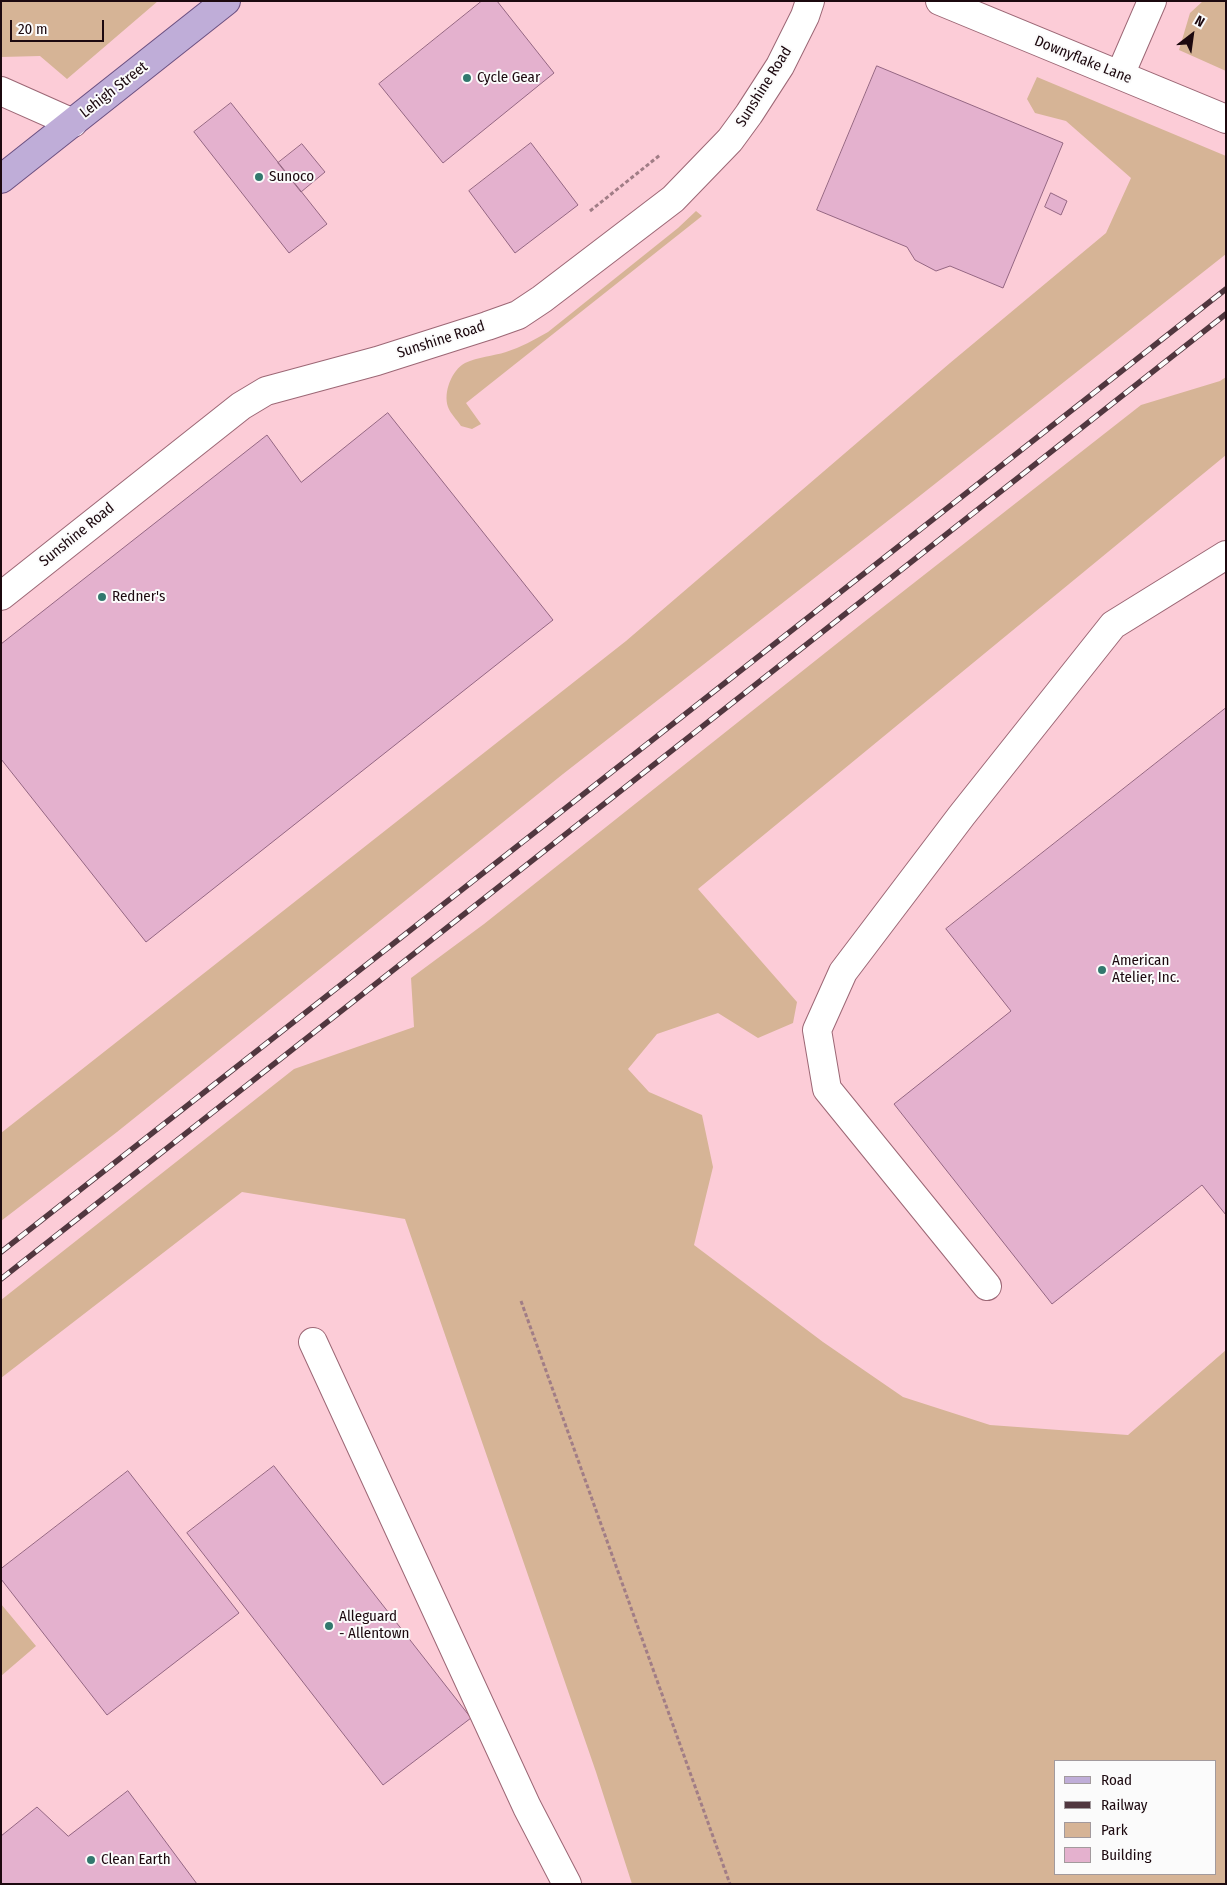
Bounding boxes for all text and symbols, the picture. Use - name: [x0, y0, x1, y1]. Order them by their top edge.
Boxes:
- scale bar: [12, 10, 106, 42]
- north arrow: [1167, 10, 1217, 60]
- text: N: [1192, 12, 1208, 31]
- text: 20 m: [18, 20, 48, 38]
- street label: Downyflake Lane: [1032, 32, 1134, 88]
- street label: Sunshine Road: [732, 44, 796, 130]
- street label: Lehigh Street: [77, 58, 151, 122]
- place label: Cycle Gear: [477, 69, 540, 87]
- marker: Cycle Gear: [461, 72, 473, 84]
- place label: Sunoco: [269, 168, 314, 186]
- marker: Sunoco: [253, 171, 265, 183]
- street label: Sunshine Road: [395, 317, 487, 363]
- street label: Sunshine Road: [36, 499, 118, 571]
- place label: Redner's: [112, 588, 165, 606]
- marker: Redner's: [96, 591, 108, 603]
- place label: American Atelier, Inc.: [1112, 952, 1179, 987]
- marker: American Atelier, Inc.: [1096, 964, 1108, 976]
- place label: Alleguard - Allentown: [339, 1608, 409, 1643]
- marker: Alleguard - Allentown: [323, 1620, 335, 1632]
- legend: [1054, 1760, 1217, 1875]
- text: Road: [1101, 1771, 1132, 1789]
- text: Railway: [1101, 1796, 1148, 1814]
- text: Park: [1101, 1821, 1128, 1839]
- text: Building: [1101, 1846, 1152, 1864]
- place label: Clean Earth: [101, 1851, 171, 1869]
- marker: Clean Earth: [85, 1854, 97, 1866]

